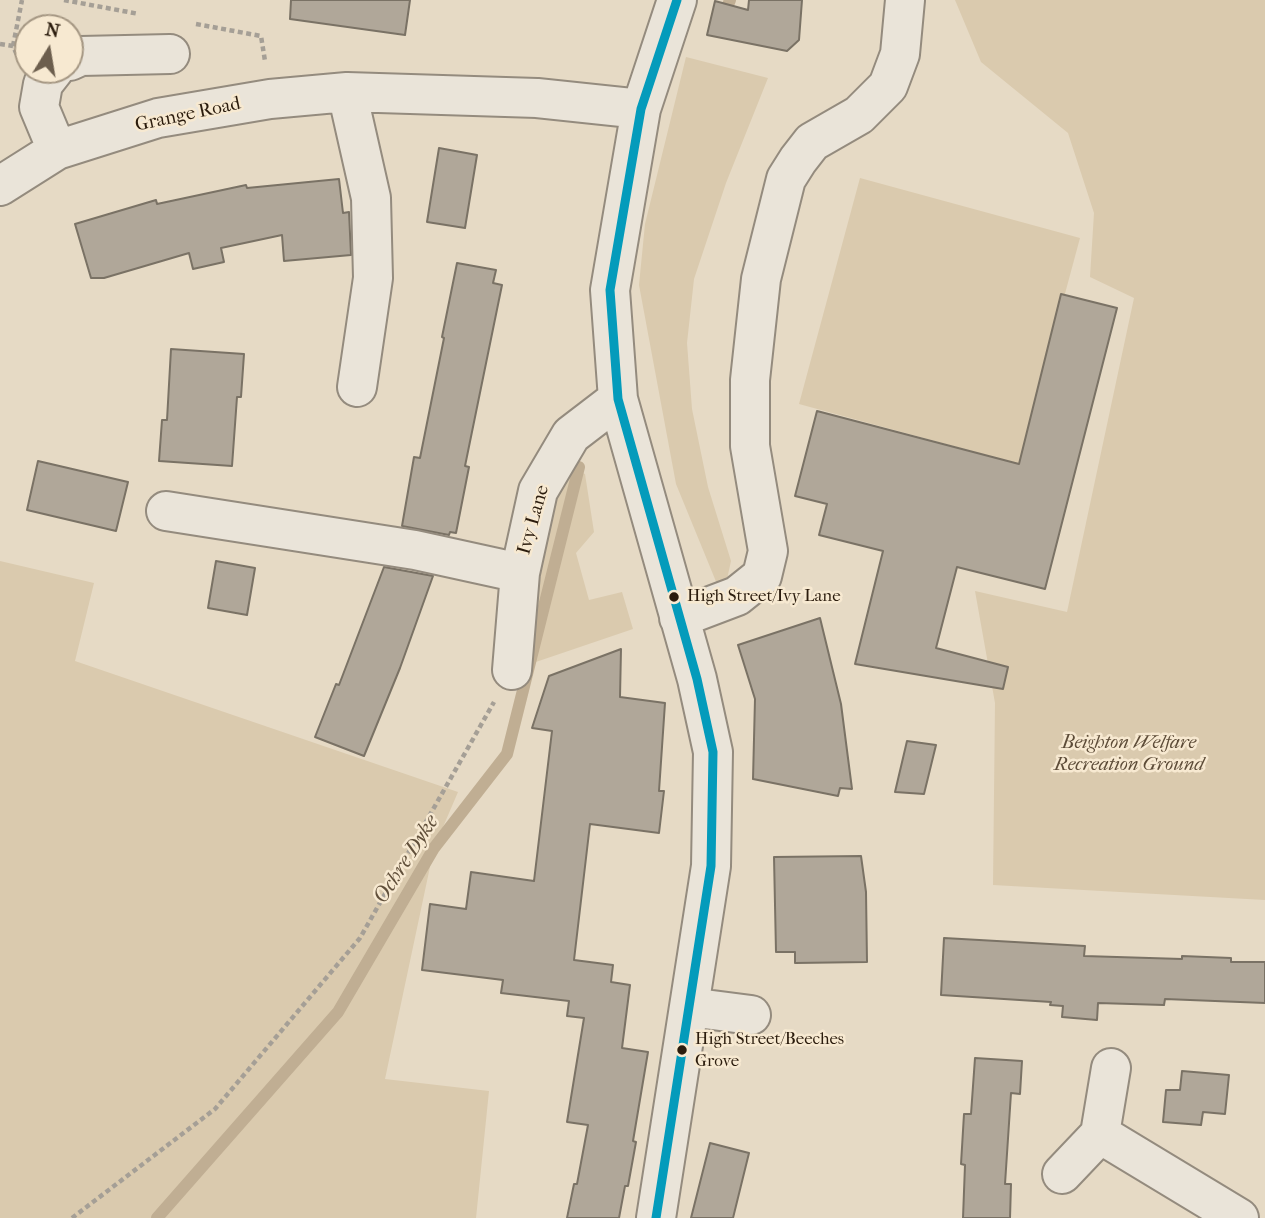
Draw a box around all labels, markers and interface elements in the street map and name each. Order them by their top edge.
north arrow [14,14,84,84]
text: N [43,18,62,43]
street label: Grange Road [133,93,243,137]
street label: Ivy Lane [513,483,555,557]
place label: High Street/Ivy Lane [687,587,841,607]
marker: High Street/Ivy Lane [667,590,681,604]
park label: Beighton Welfare Recreation Ground [1054,732,1204,776]
water label: Ochre Dyke [369,811,445,909]
place label: High Street/Beeches Grove [695,1030,844,1070]
marker: High Street/Beeches Grove [675,1043,689,1057]

